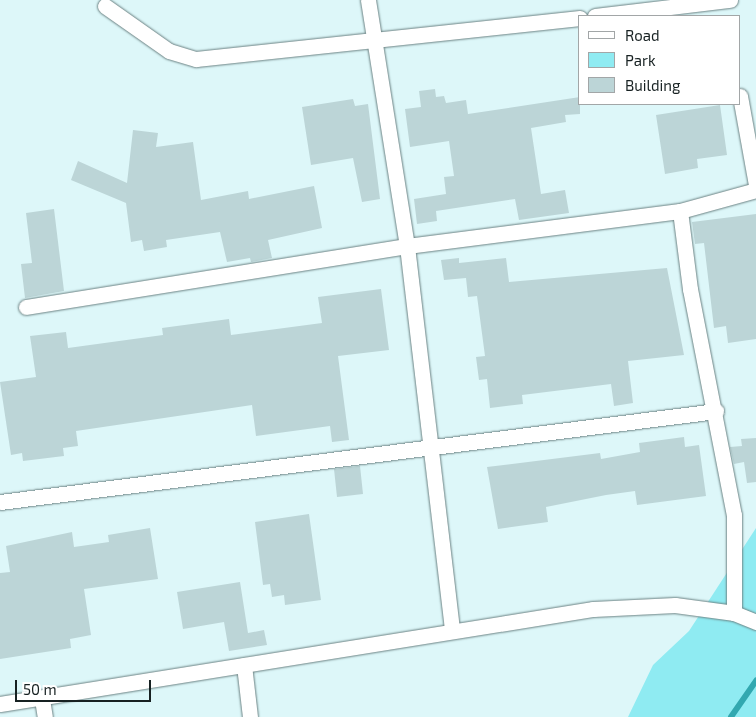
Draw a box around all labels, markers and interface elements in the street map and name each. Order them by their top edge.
legend [578,15,741,105]
text: Road [625,26,660,44]
text: Park [625,51,656,69]
text: Building [625,76,680,94]
scale bar [18,670,154,702]
text: 50 m [23,680,57,698]

